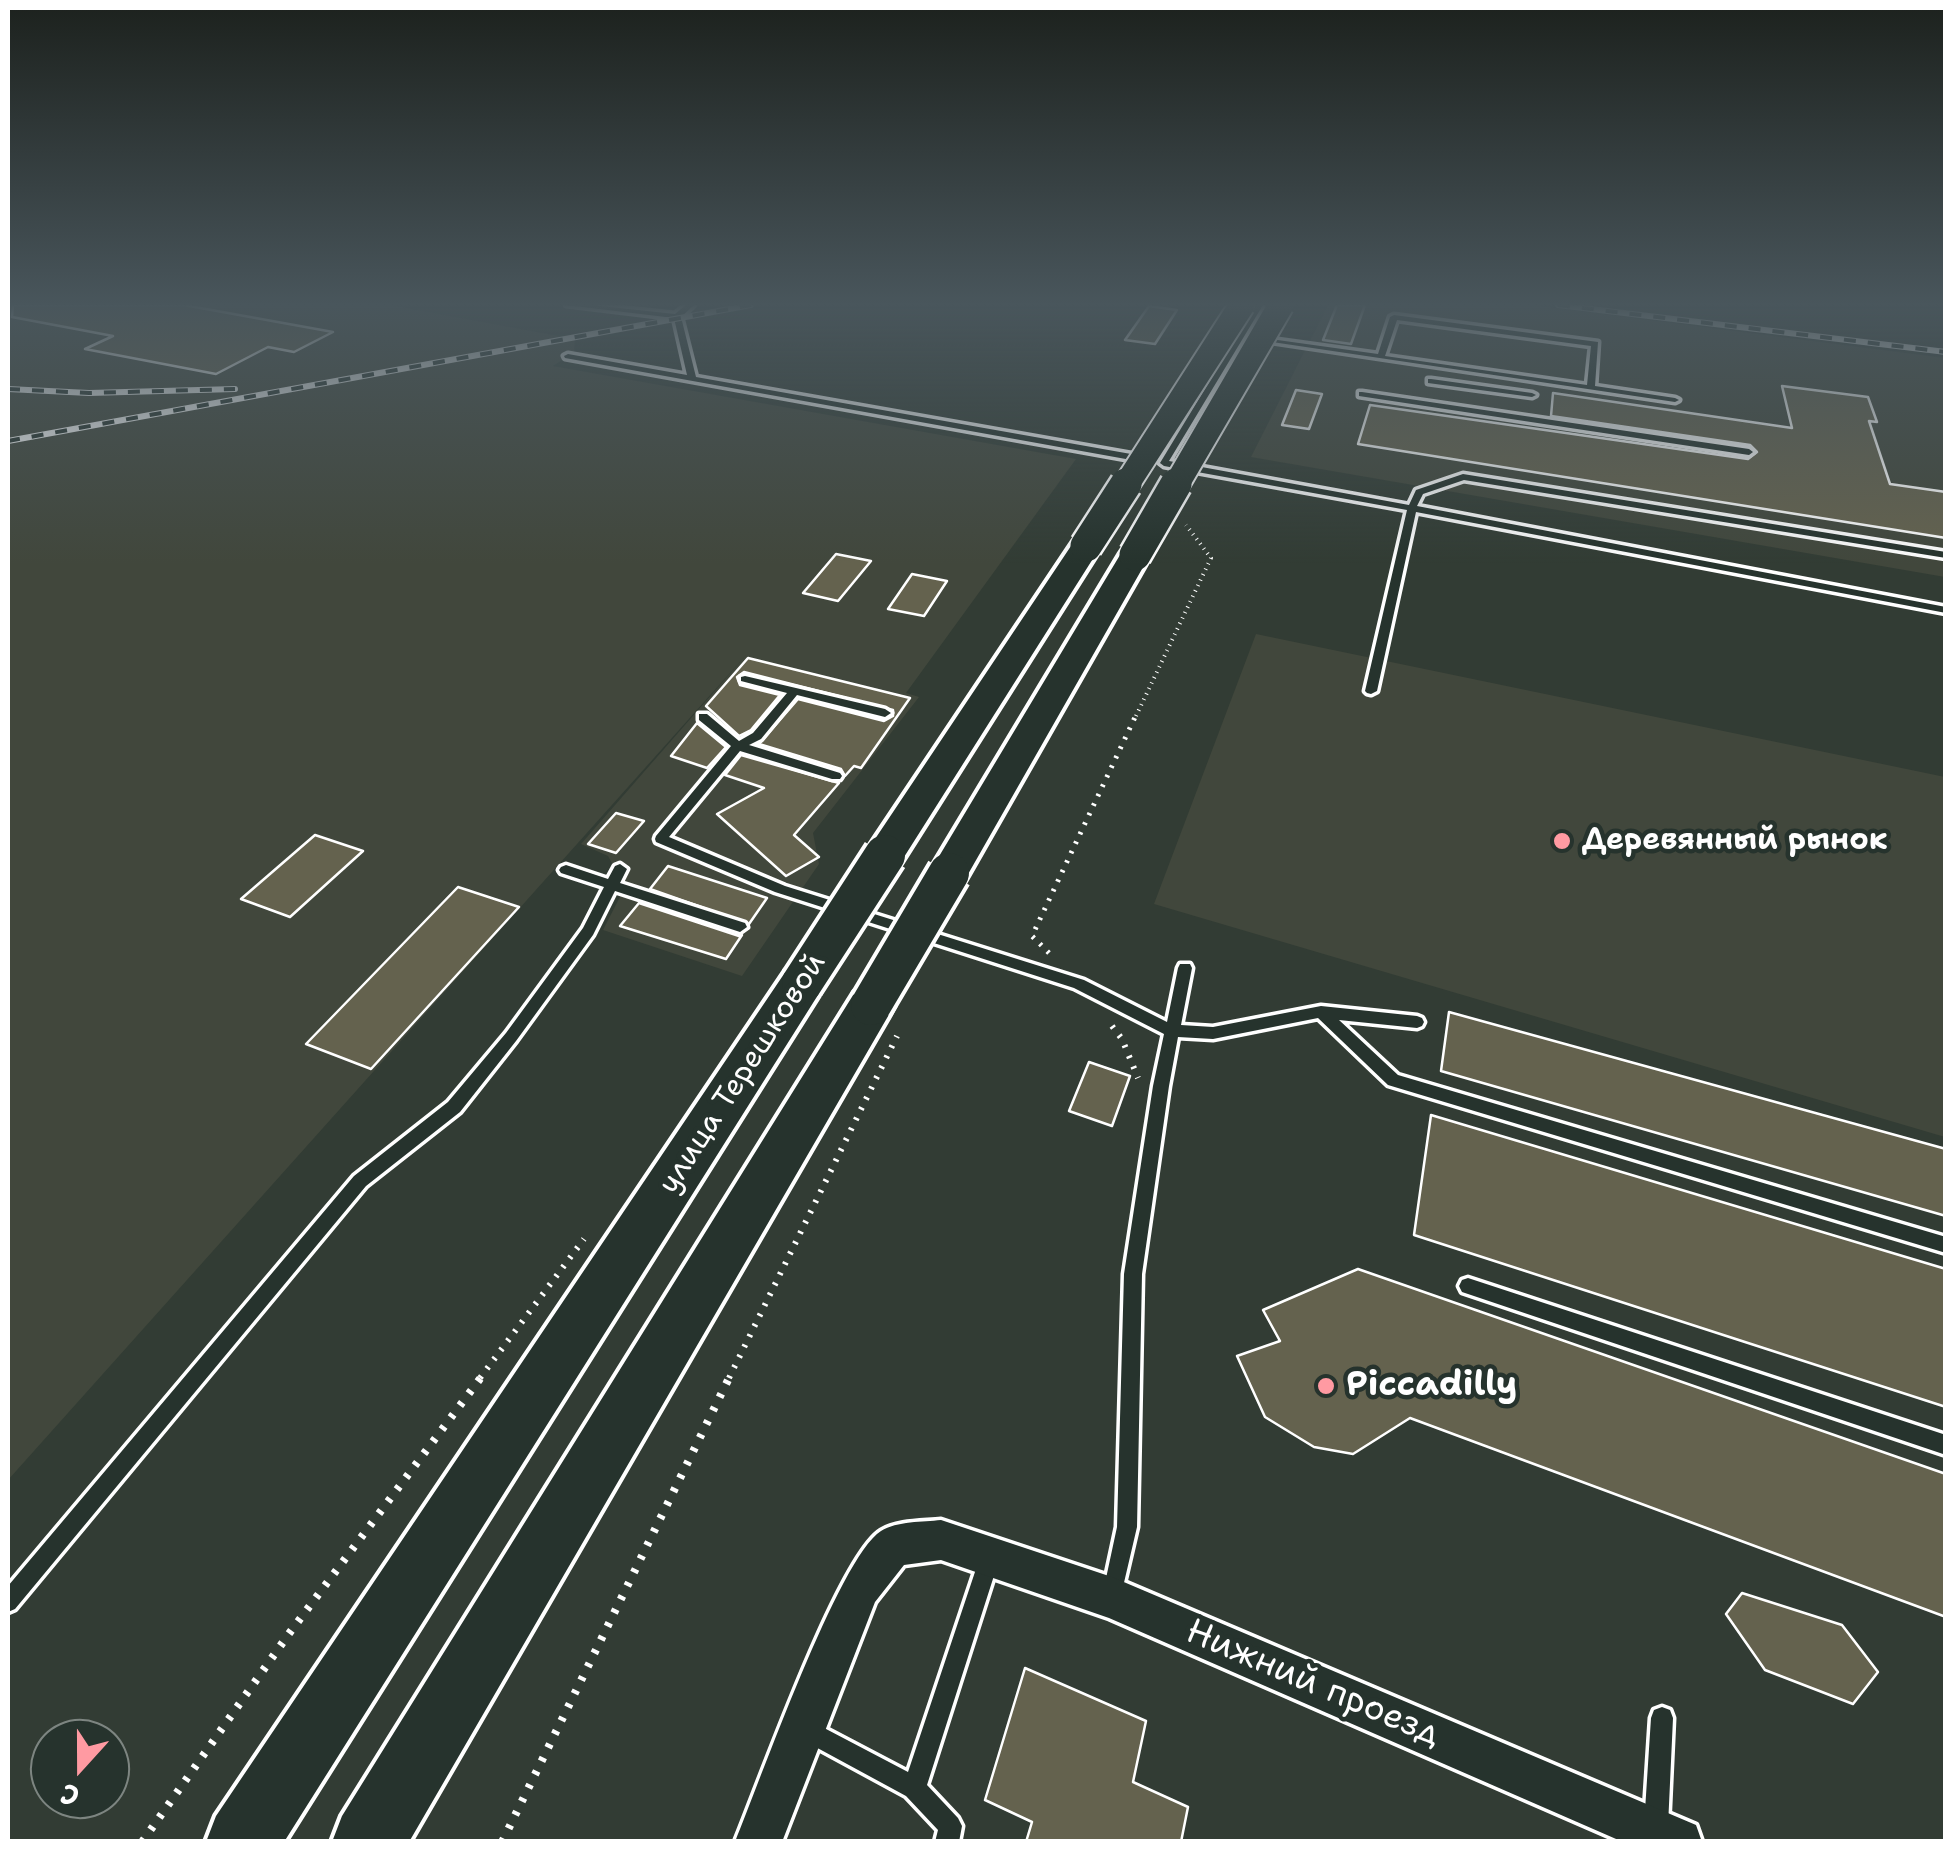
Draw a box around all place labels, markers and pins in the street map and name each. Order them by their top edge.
place label: Деревянный рынок [1582,823,1888,859]
marker: Деревянный рынок [1551,830,1573,852]
place label: Piccadilly [1346,1365,1517,1407]
marker: Piccadilly [1315,1375,1337,1397]

